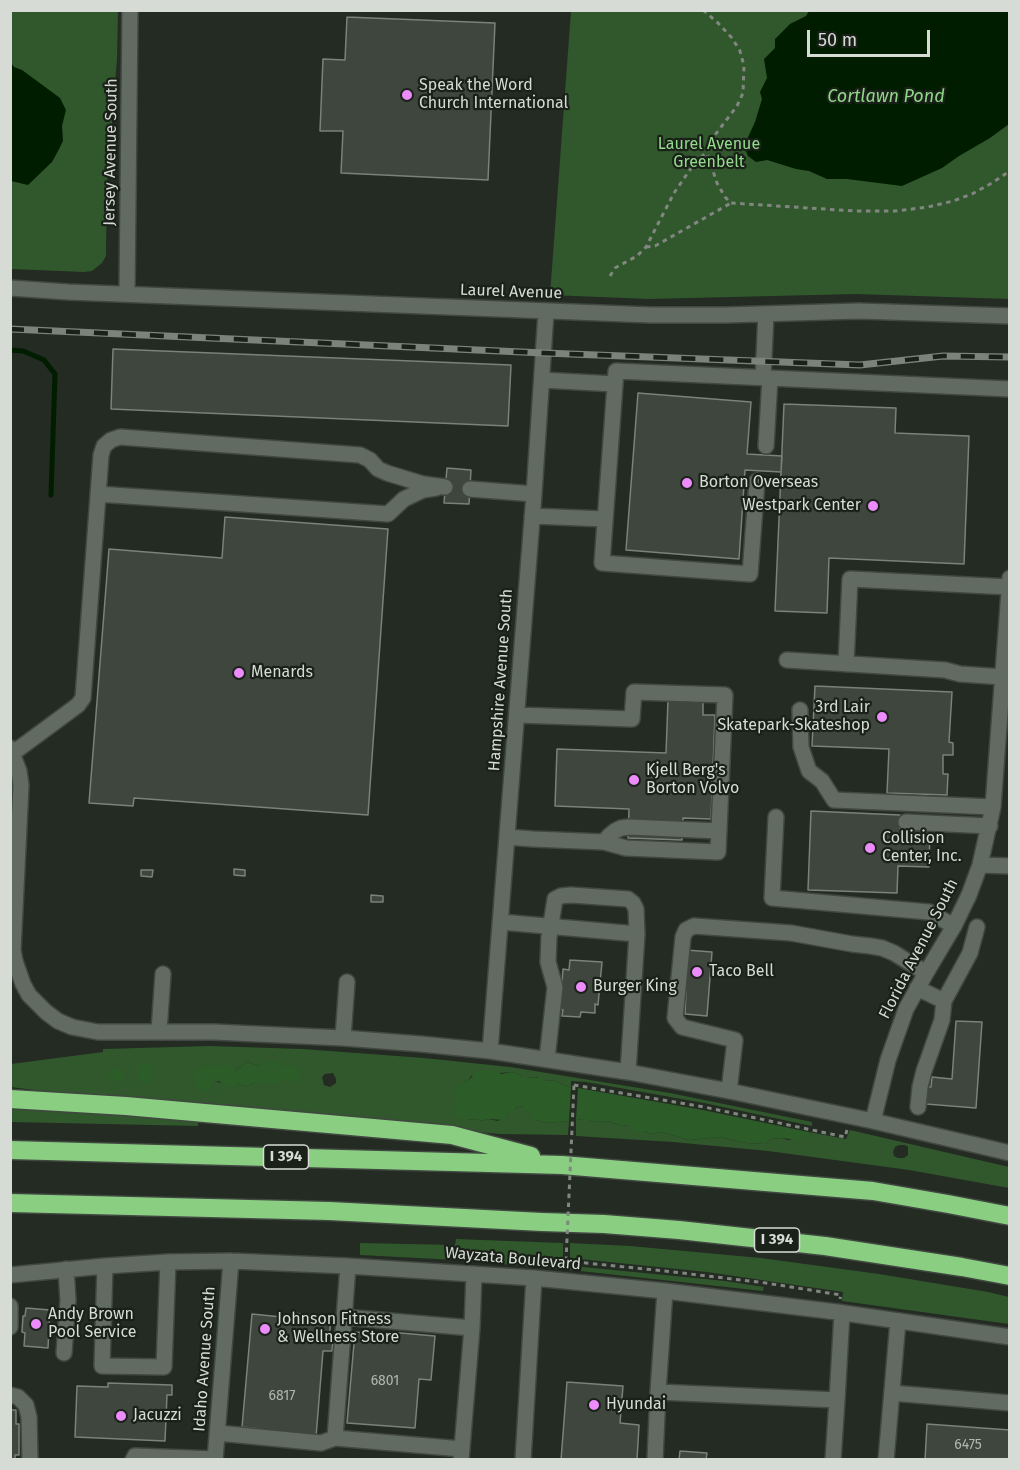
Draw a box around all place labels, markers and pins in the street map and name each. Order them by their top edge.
place label: Speak the Word Church International [419,76,568,114]
marker: Speak the Word Church International [400,88,414,102]
place label: Borton Overseas [699,473,818,493]
marker: Borton Overseas [680,476,694,490]
place label: Westpark Center [742,496,861,516]
marker: Westpark Center [866,499,880,513]
place label: Menards [251,663,313,683]
marker: Menards [232,666,246,680]
place label: 3rd Lair Skatepark-Skateshop [717,698,870,736]
marker: 3rd Lair Skatepark-Skateshop [875,710,889,724]
place label: Kjell Berg's Borton Volvo [646,761,739,799]
marker: Kjell Berg's Borton Volvo [627,773,641,787]
place label: Collision Center, Inc. [882,829,962,867]
marker: Collision Center, Inc. [863,841,877,855]
place label: Taco Bell [709,962,774,982]
marker: Taco Bell [690,965,704,979]
place label: Burger King [593,977,677,997]
marker: Burger King [574,980,588,994]
place label: Andy Brown Pool Service [48,1305,136,1343]
place label: Johnson Fitness & Wellness Store [277,1310,399,1348]
marker: Andy Brown Pool Service [29,1317,43,1331]
marker: Johnson Fitness & Wellness Store [258,1322,272,1336]
place label: Hyundai [606,1395,666,1415]
marker: Hyundai [587,1398,601,1412]
place label: Jacuzzi [133,1406,182,1426]
marker: Jacuzzi [114,1409,128,1423]

